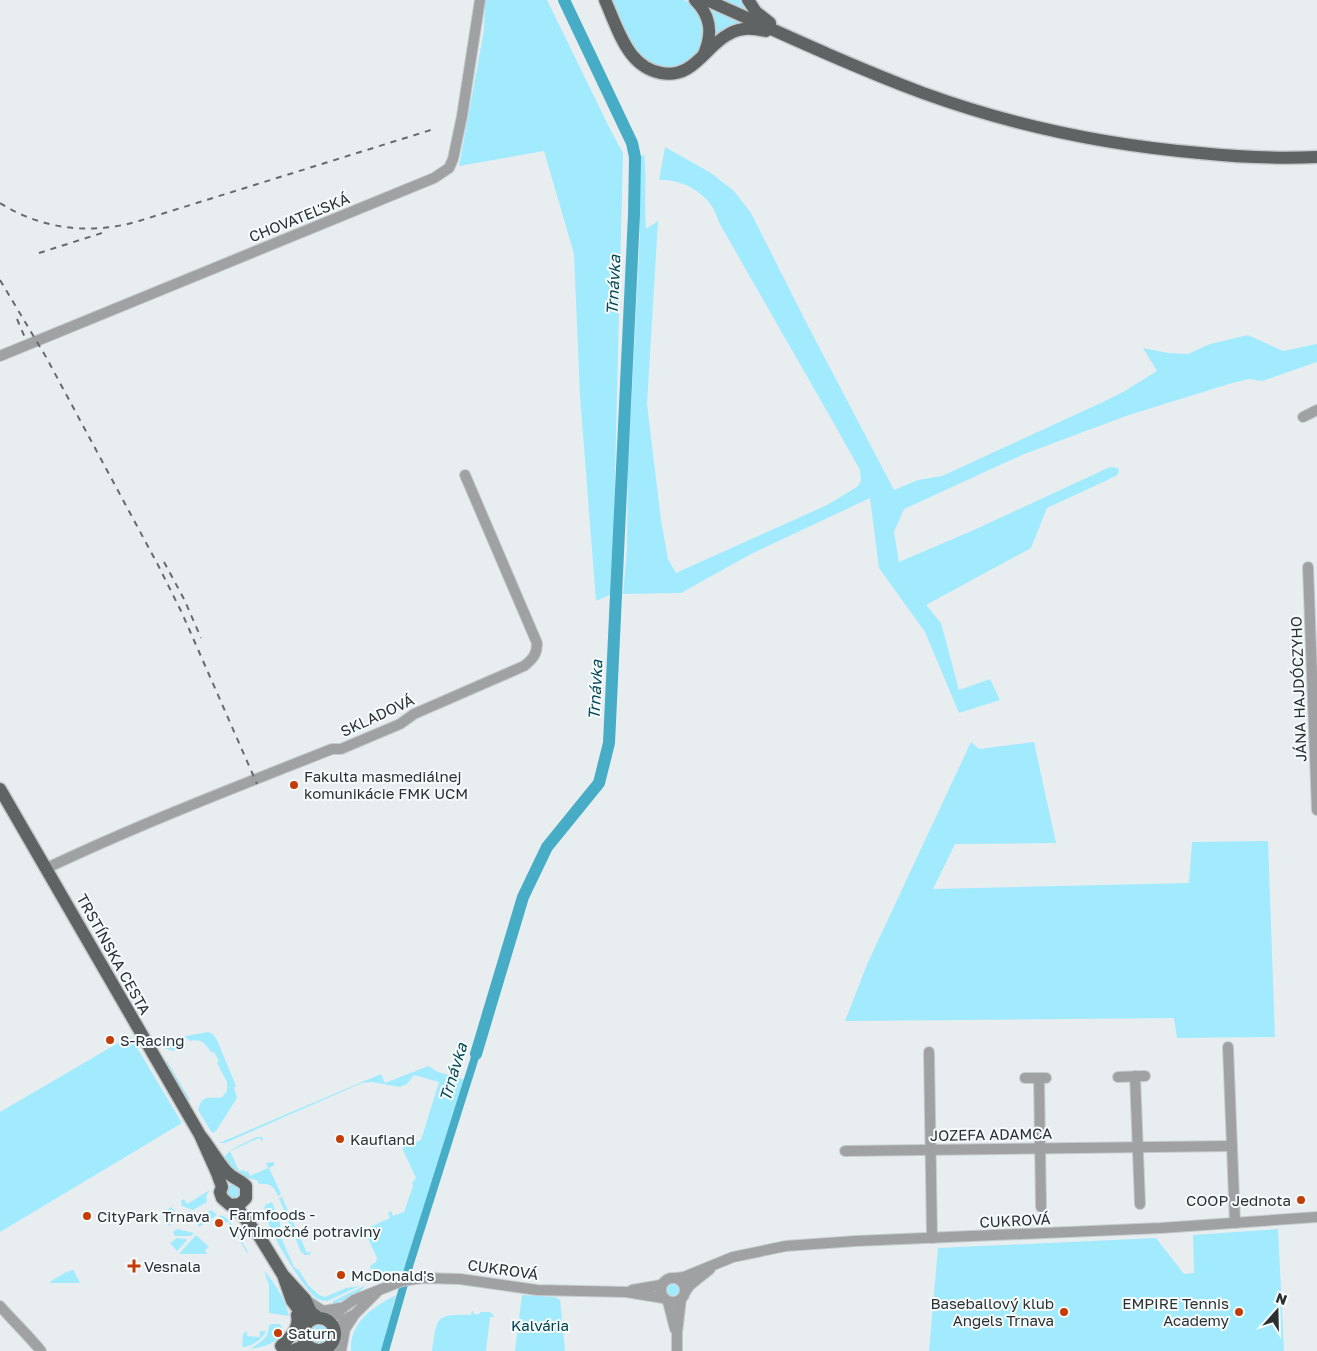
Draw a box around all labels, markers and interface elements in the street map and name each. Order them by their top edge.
street label: CHOVATEĽSKÁ [246,189,352,245]
water label: Trnávka [601,253,625,316]
street label: JÁNA HAJDÓCZYHO [1286,616,1310,762]
water label: Trnávka [583,658,607,721]
street label: SKLADOVÁ [337,690,417,740]
place label: Fakulta masmediálnej komunikácie FMK UCM [304,767,468,802]
marker: Fakulta masmediálnej komunikácie FMK UCM [288,779,300,791]
street label: TRSTÍNSKA CESTA [73,890,155,1018]
place label: S-Racing [120,1031,184,1049]
marker: S-Racing [104,1034,116,1046]
water label: Trnávka [435,1039,472,1104]
street label: JOZEFA ADAMCA [930,1124,1052,1144]
place label: Kaufland [350,1130,415,1148]
marker: Kaufland [334,1133,346,1145]
place label: COOP Jednota [1186,1191,1291,1209]
marker: COOP Jednota [1295,1194,1307,1206]
place label: Farmfoods - Výnimočné potraviny [229,1205,381,1240]
place label: CityPark Trnava [97,1207,210,1225]
street label: CUKROVÁ [979,1209,1051,1231]
marker: CityPark Trnava [81,1210,93,1222]
marker: Farmfoods - Výnimočné potraviny [213,1217,225,1229]
street label: CUKROVÁ [466,1255,540,1283]
place label: Vesnala [144,1257,201,1275]
marker: Vesnala [128,1260,140,1272]
place label: McDonald's [351,1266,434,1284]
marker: McDonald's [335,1269,347,1281]
north arrow [1252,1286,1302,1336]
text: N [1274,1289,1290,1308]
place label: Baseballový klub Angels Trnava [930,1294,1054,1329]
place label: EMPIRE Tennis Academy [1122,1294,1230,1329]
marker: Baseballový klub Angels Trnava [1058,1306,1070,1318]
marker: EMPIRE Tennis Academy [1233,1306,1245,1318]
park label: Kalvária [511,1316,569,1334]
place label: Saturn [288,1324,336,1342]
marker: Saturn [272,1327,284,1339]

